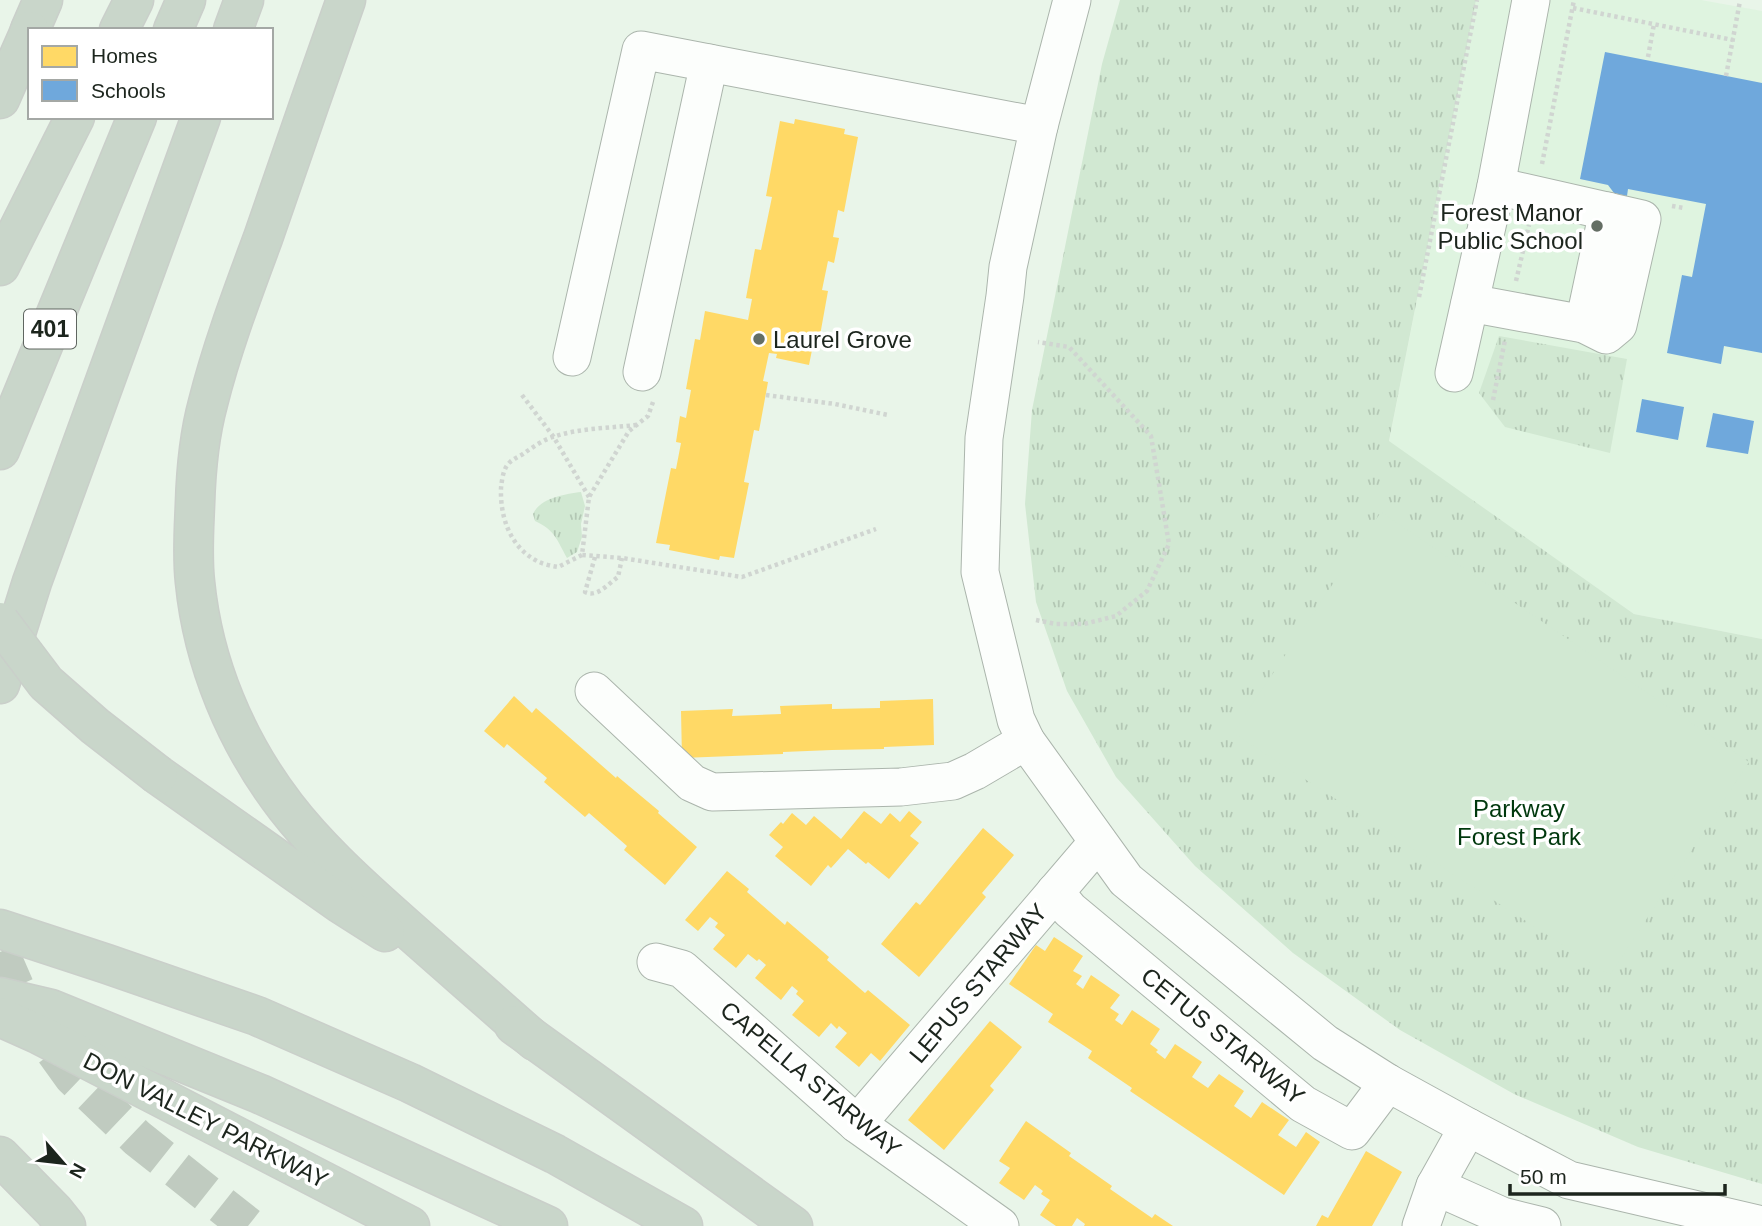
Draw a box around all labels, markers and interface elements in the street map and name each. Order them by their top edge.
legend [28,28,273,119]
text: Homes [91,44,158,67]
text: Schools [91,79,166,102]
place label: Forest Manor Public School [1438,199,1583,254]
marker: Forest Manor Public School [1589,218,1605,234]
road number: 401 [24,310,76,348]
place label: Laurel Grove [773,326,912,353]
marker: Laurel Grove [751,331,767,347]
park label: Parkway Forest Park [1457,795,1582,850]
street label: LEPUS STARWAY [904,898,1052,1068]
street label: CETUS STARWAY [1136,962,1310,1110]
street label: CAPELLA STARWAY [715,996,907,1162]
street label: DON VALLEY PARKWAY [79,1046,333,1194]
north arrow [28,1128,98,1198]
scale bar [1510,1152,1725,1196]
text: 50 m [1520,1165,1567,1188]

